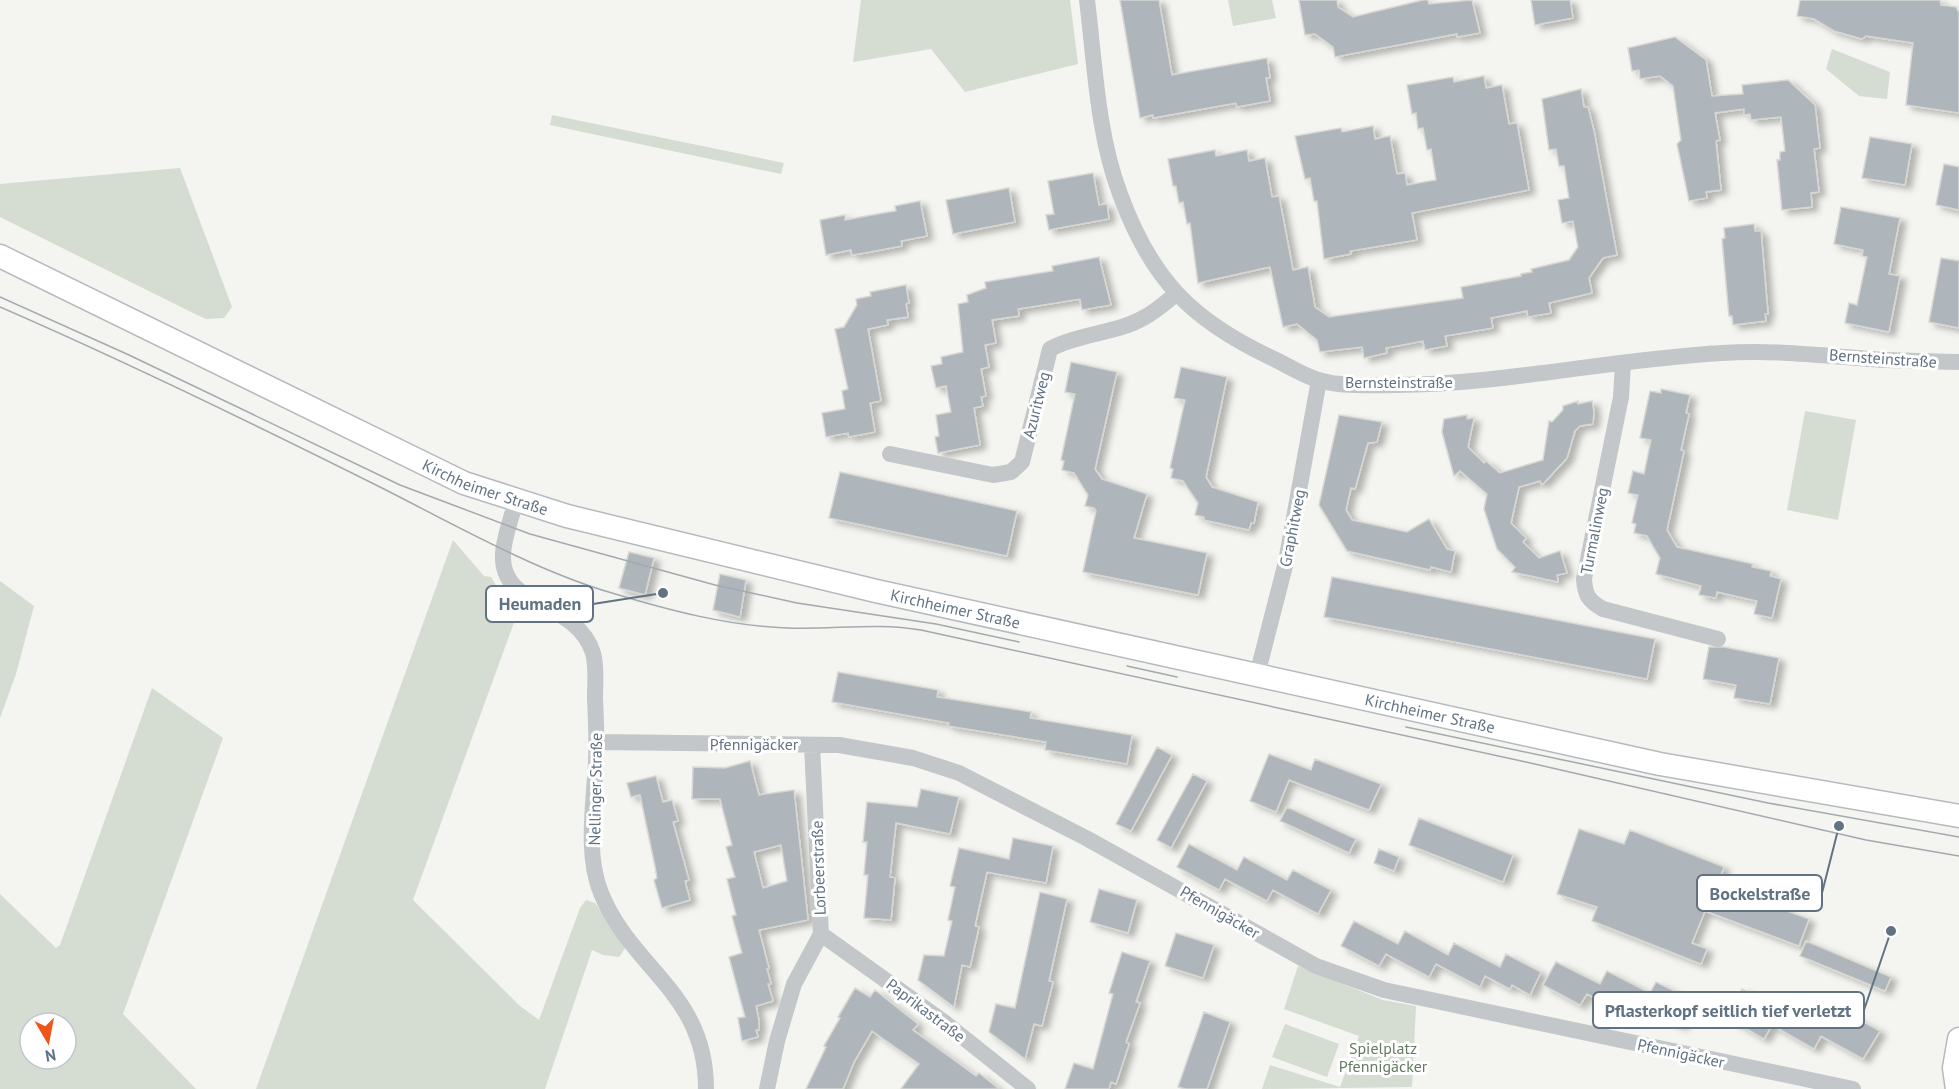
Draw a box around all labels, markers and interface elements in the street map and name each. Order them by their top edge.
street label: Bernsteinstraße [1828,344,1938,372]
street label: Azuritweg [1018,370,1054,440]
street label: Bernsteinstraße [1345,372,1453,392]
street label: Kirchheimer Straße [419,454,551,519]
street label: Turmalinweg [1576,486,1612,576]
street label: Graphitweg [1275,488,1309,568]
street label: Kirchheimer Straße [889,584,1022,633]
callout: Heumaden [486,586,593,622]
text: Heumaden [499,592,581,615]
street label: Kirchheimer Straße [1363,689,1497,737]
street label: Nellinger Straße [584,733,606,845]
street label: Pfennigäcker [710,734,799,754]
street label: Lorbeerstraße [806,820,830,916]
callout: Bockelstraße [1697,875,1822,911]
street label: Pfennigäcker [1177,881,1264,943]
text: Bockelstraße [1710,882,1810,905]
street label: Paprikastraße [883,974,969,1046]
callout: Pflasterkopf seitlich tief verletzt [1593,992,1864,1028]
text: Pflasterkopf seitlich tief verletzt [1605,999,1852,1022]
north arrow [18,1011,78,1071]
street label: Pfennigäcker [1636,1034,1727,1072]
park label: Spielplatz Pfennigäcker [1339,1038,1428,1076]
text: N [44,1045,58,1067]

